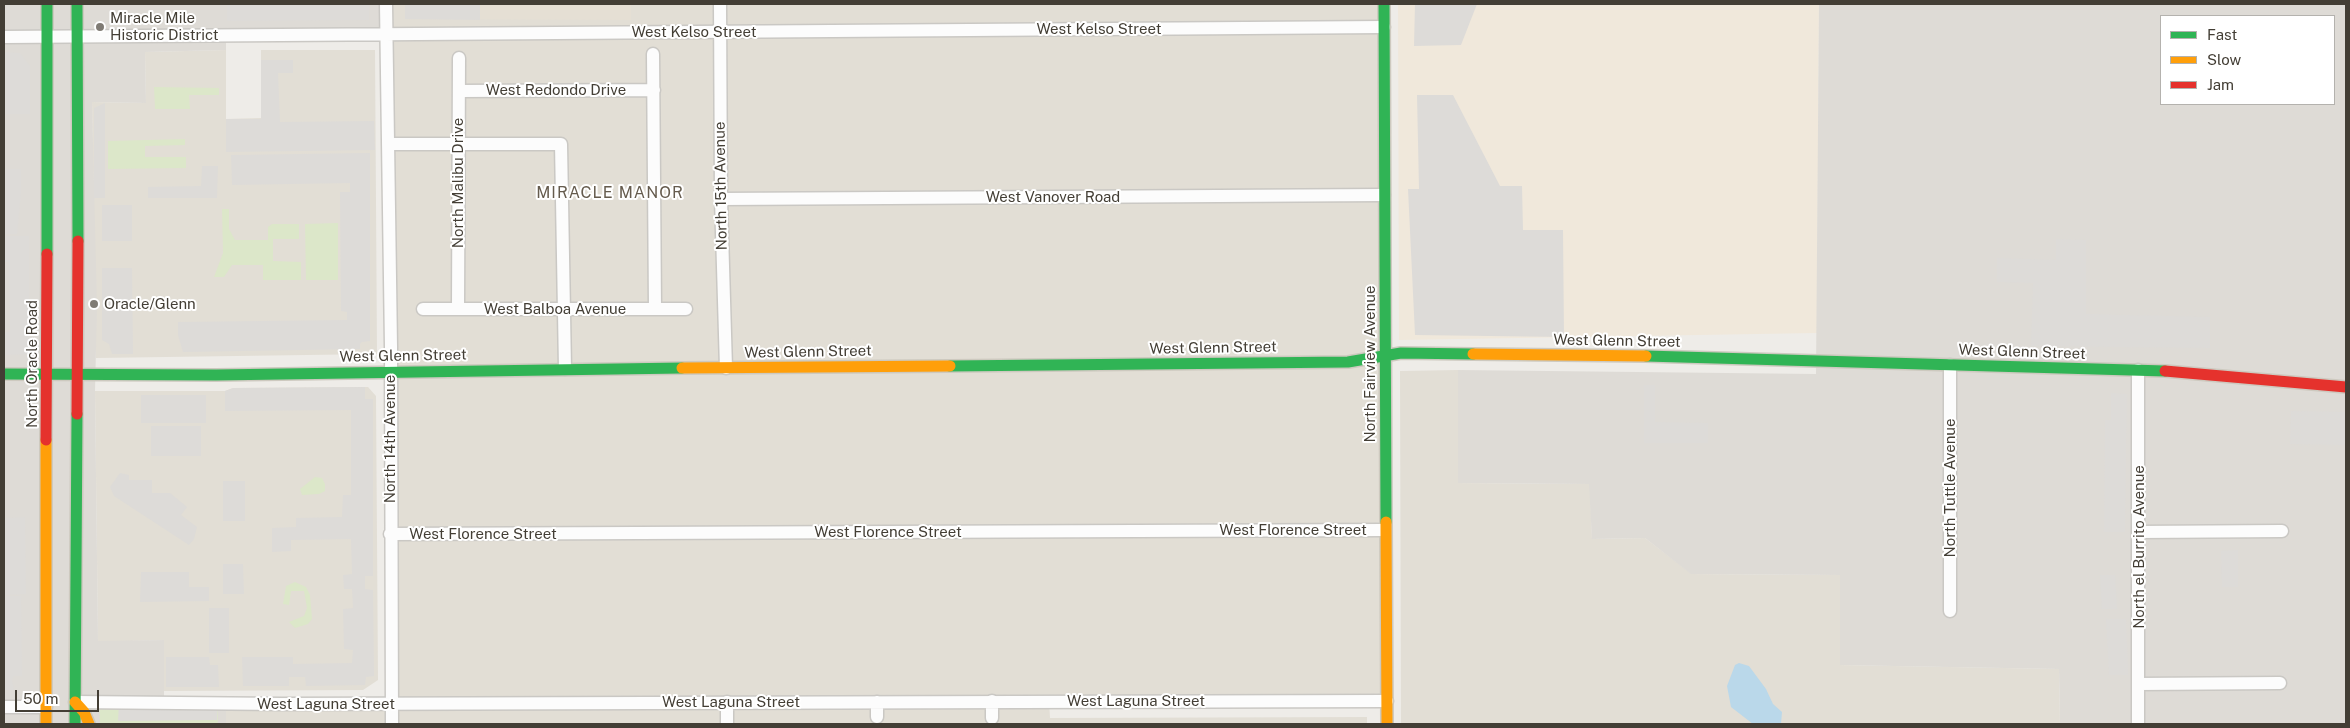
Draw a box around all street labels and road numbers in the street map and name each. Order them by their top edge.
street label: West Kelso Street [1036,20,1162,38]
street label: West Kelso Street [631,23,757,41]
street label: West Redondo Drive [486,81,626,99]
street label: North Malibu Drive [449,118,467,248]
street label: North 15th Avenue [711,121,731,251]
street label: West Vanover Road [986,188,1120,206]
street label: North Fairview Avenue [1361,286,1379,442]
street label: North Oracle Road [23,300,41,428]
street label: West Balboa Avenue [484,300,626,318]
street label: West Glenn Street [1553,331,1681,351]
street label: West Glenn Street [1149,338,1277,358]
street label: West Glenn Street [1958,341,2086,363]
street label: West Glenn Street [744,342,872,362]
street label: West Glenn Street [339,346,467,366]
street label: North 14th Avenue [381,375,399,503]
street label: North Tuttle Avenue [1941,419,1959,557]
street label: North el Burrito Avenue [2130,465,2148,629]
street label: West Florence Street [1219,521,1367,539]
street label: West Florence Street [814,523,962,541]
street label: West Florence Street [409,525,557,543]
street label: West Laguna Street [1067,692,1205,710]
street label: West Laguna Street [662,693,800,711]
street label: West Laguna Street [257,695,395,713]

